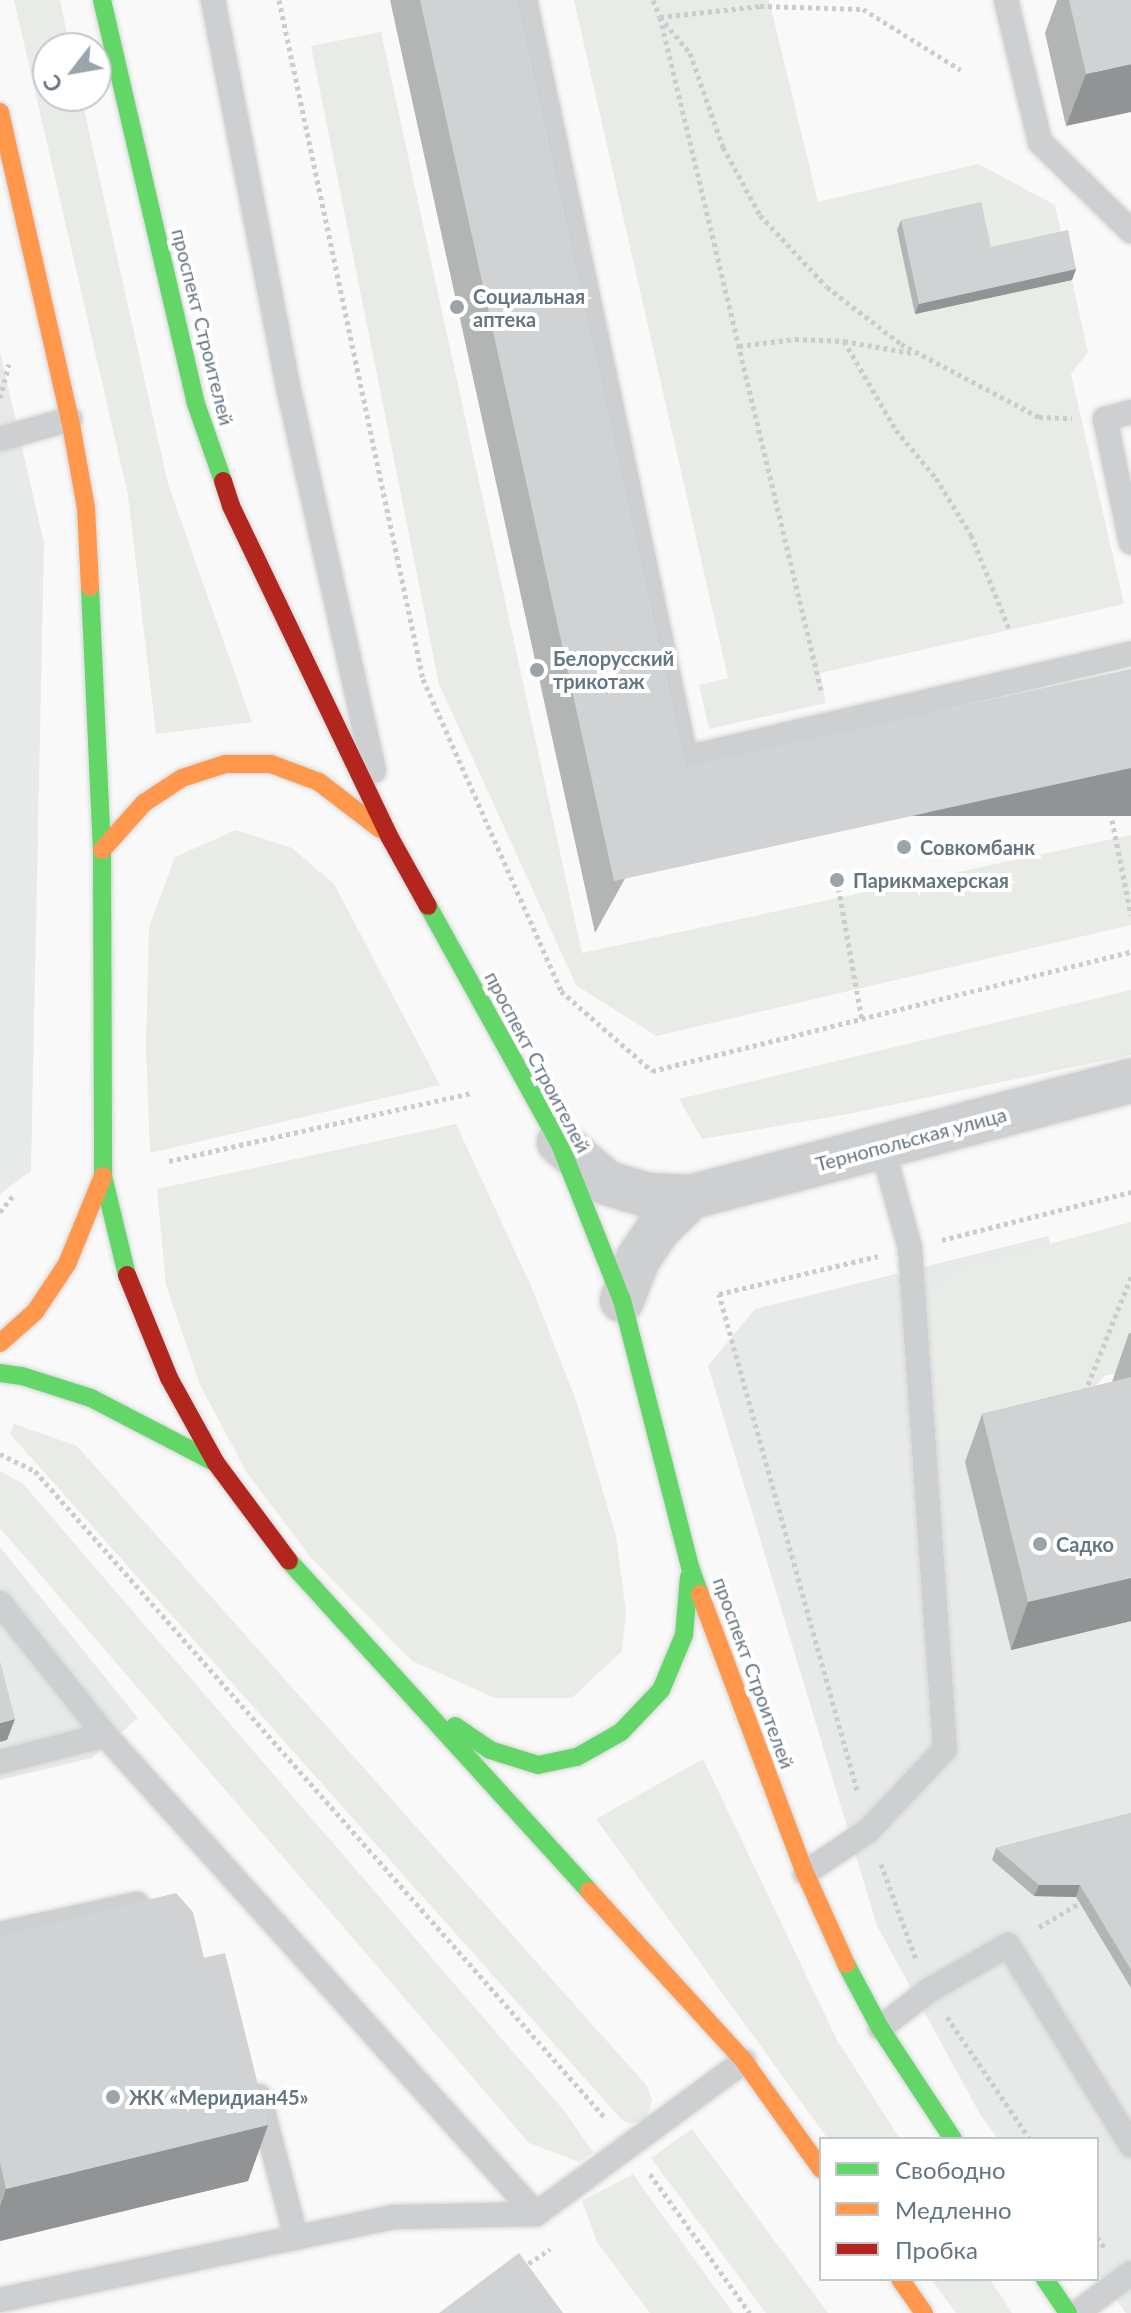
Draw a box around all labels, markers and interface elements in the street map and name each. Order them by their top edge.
north arrow [32,32,112,112]
text: С [37,70,68,97]
street label: проспект Строителей [167,226,239,428]
place label: Социальная аптека [473,284,585,331]
marker: Социальная аптека [448,298,466,316]
place label: Белорусский трикотаж [553,646,674,693]
marker: Белорусский трикотаж [528,661,546,679]
place label: Совкомбанк [920,835,1035,859]
marker: Совкомбанк [895,838,913,856]
place label: Парикмахерская [853,868,1009,892]
marker: Парикмахерская [828,871,846,889]
street label: проспект Строителей [480,967,596,1157]
street label: Тернопольская улица [813,1102,1009,1176]
place label: Садко [1056,1532,1114,1556]
marker: Садко [1031,1535,1049,1553]
street label: проспект Строителей [708,1574,800,1772]
place label: ЖК «Меридиан45» [129,2085,309,2109]
marker: ЖК «Меридиан45» [104,2088,122,2106]
legend [819,2137,1099,2281]
text: Свободно [895,2155,1006,2184]
text: Медленно [895,2195,1012,2224]
text: Пробка [895,2235,978,2264]

